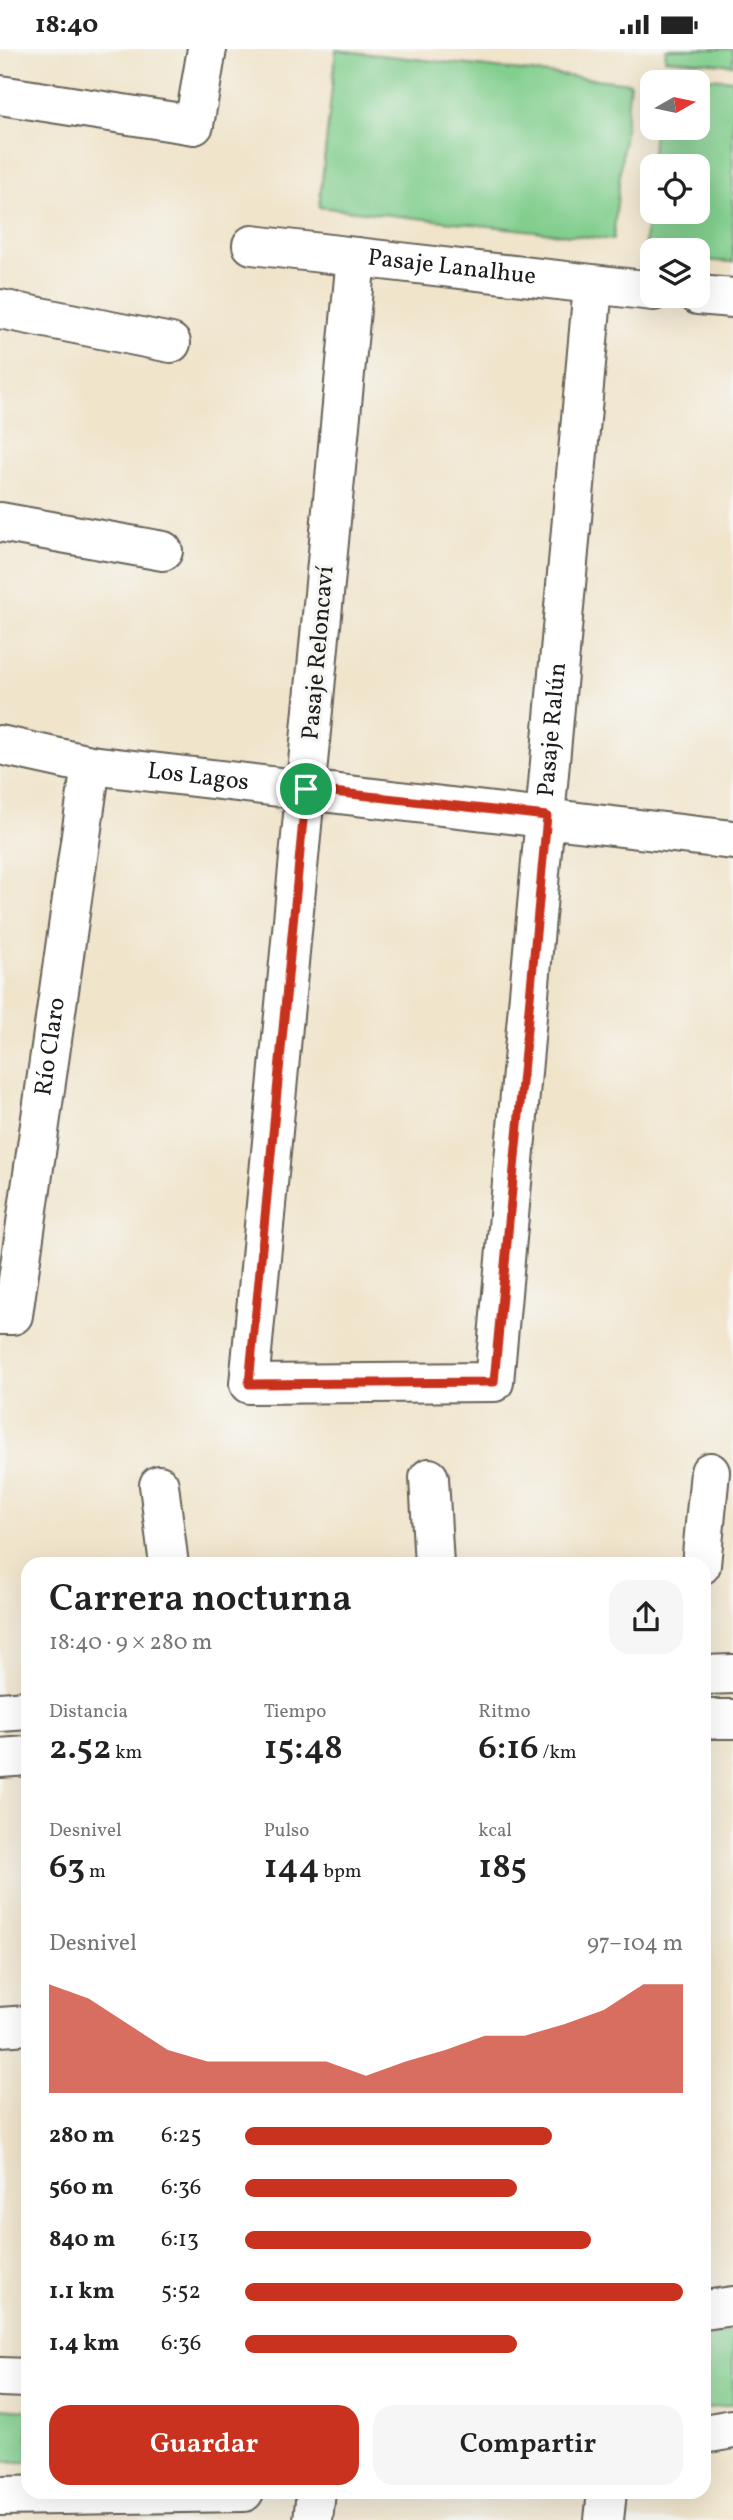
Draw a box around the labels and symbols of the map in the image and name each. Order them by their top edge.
north arrow [640,70,710,140]
street label: Pasaje Lanalhue [366,241,538,294]
street label: Pasaje Reloncaví [294,565,344,741]
street label: Pasaje Ralún [530,661,576,798]
street label: Los Lagos [145,755,251,800]
pin [276,759,336,819]
street label: Río Claro [27,995,75,1098]

